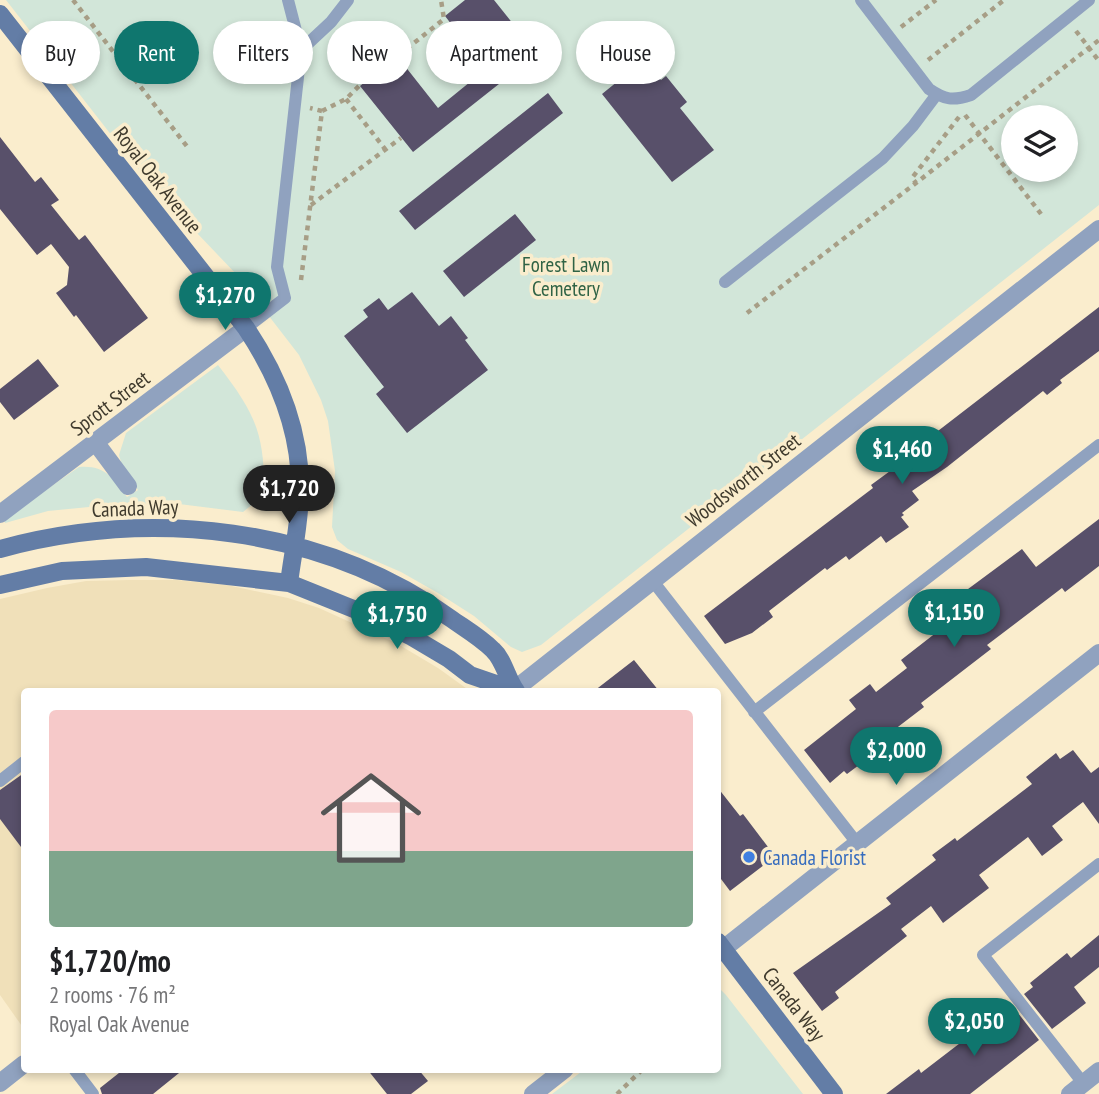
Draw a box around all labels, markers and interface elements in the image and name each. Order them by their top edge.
chip: Buy [21,21,100,84]
chip: Rent [114,21,199,84]
chip: Filters [213,21,313,84]
chip: New [327,21,412,84]
chip: Apartment [426,21,562,84]
chip: House [576,21,675,84]
map controls [1001,105,1078,182]
button: layers [1001,105,1078,182]
street label: Royal Oak Avenue [108,121,208,239]
park label: Forest Lawn Cemetery [522,251,610,302]
pin: $1,270 [168,272,282,332]
text: $1,270 [195,280,255,309]
street label: Sprott Street [65,364,155,442]
pin: $1,460 [845,426,959,486]
street label: Woodsworth Street [680,427,806,533]
text: $1,460 [872,434,932,463]
pin: $1,720 [232,466,346,525]
text: $1,720 [259,473,319,502]
street label: Canada Way [91,493,179,523]
pin: $1,150 [897,590,1011,649]
pin: $1,750 [340,592,454,651]
text: $1,150 [924,597,984,626]
text: $1,750 [367,599,427,628]
pin: $2,000 [839,728,953,787]
text: $2,000 [866,735,926,764]
icon: home [308,755,434,881]
place label: Canada Florist [763,844,866,871]
marker: Canada Florist [741,849,757,865]
text: $1,720/mo [49,941,171,980]
street label: Canada Way [757,962,831,1047]
text: 2 rooms · 76 m² [49,980,176,1009]
pin: $2,050 [917,998,1031,1058]
text: $2,050 [944,1006,1004,1035]
text: Royal Oak Avenue [49,1009,190,1038]

